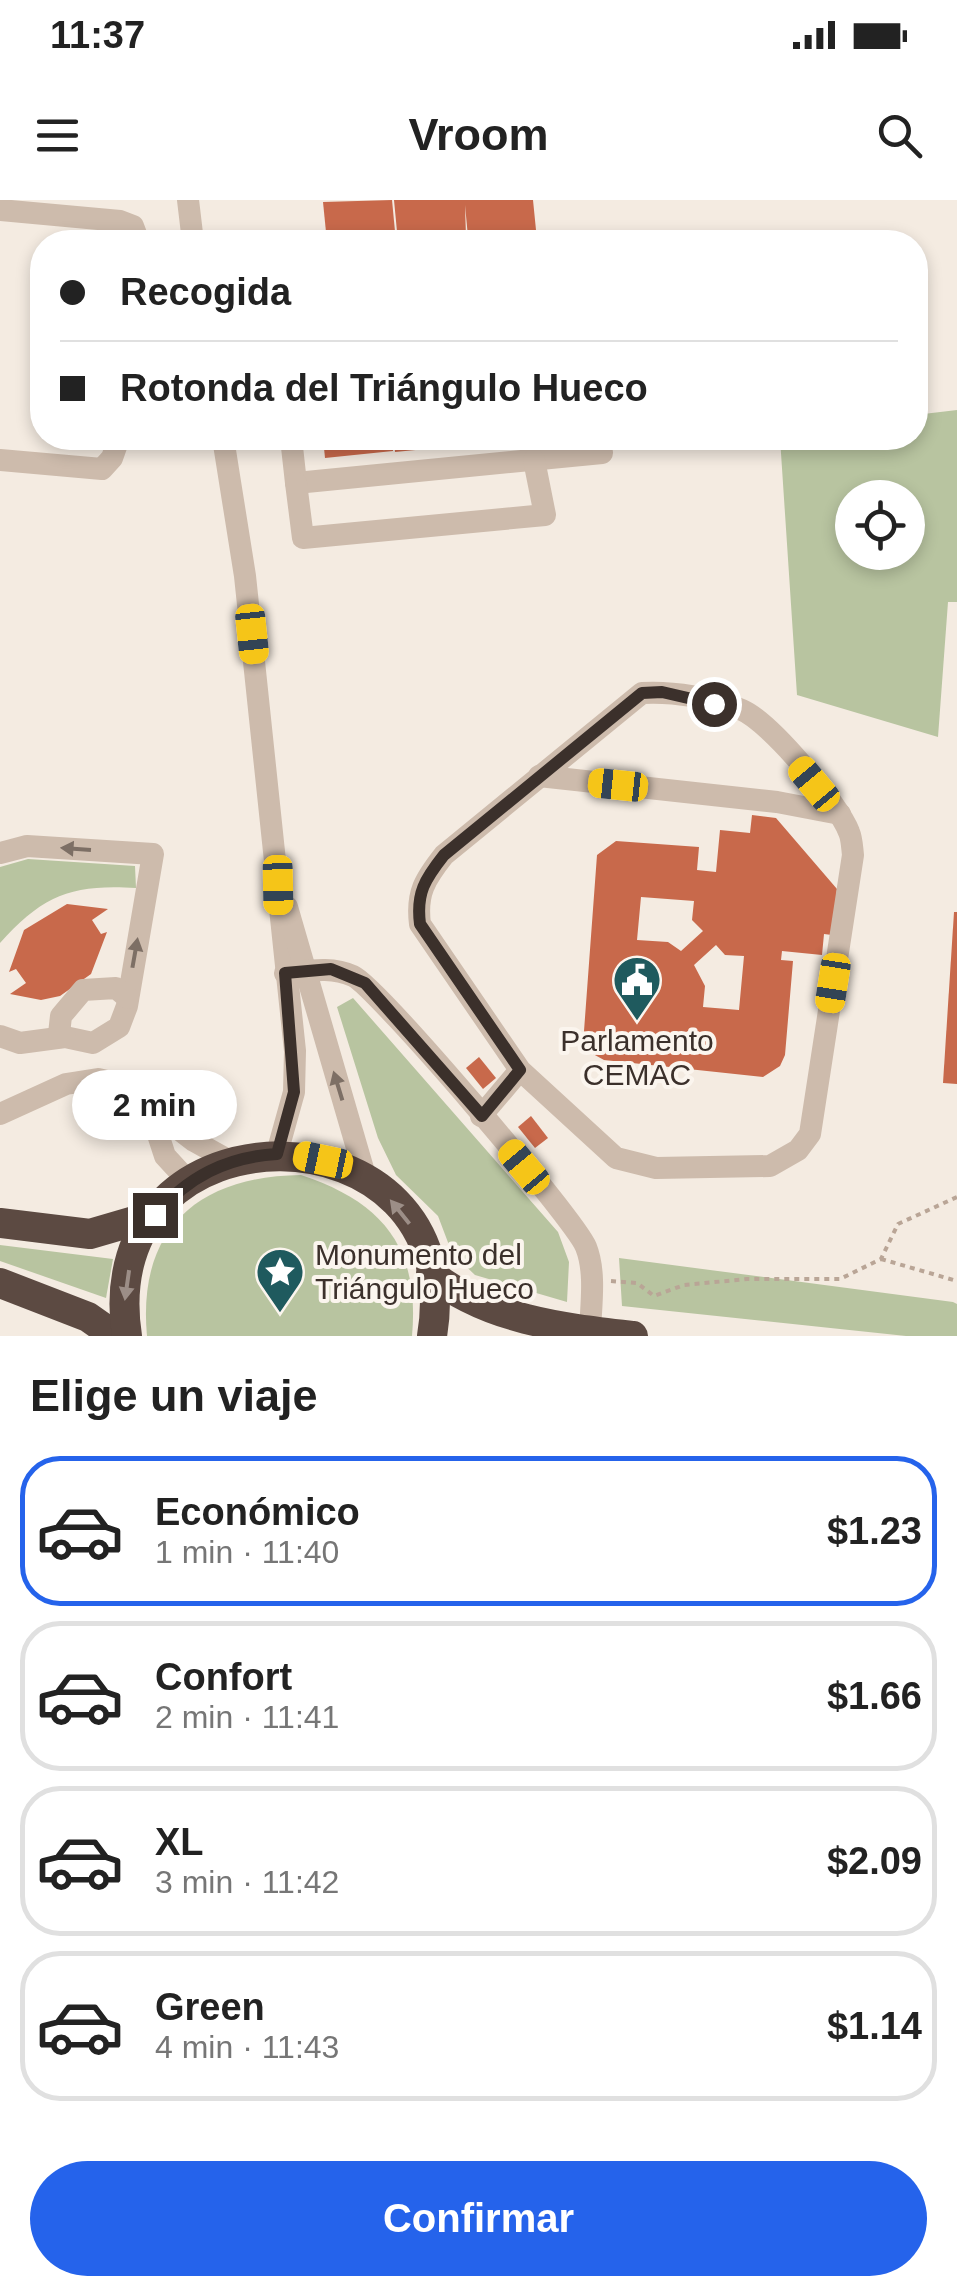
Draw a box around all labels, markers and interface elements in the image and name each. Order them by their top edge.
text: 11:37 [50,14,145,56]
icon: menu [30,108,85,163]
icon: search [872,108,927,163]
text: Vroom [408,109,549,160]
text: Recogida [120,271,291,313]
text: Rotonda del Triángulo Hueco [120,367,648,409]
map controls [835,480,925,570]
button: locate [835,480,925,570]
car [234,603,270,665]
route start [692,682,737,727]
car [783,751,845,817]
car [587,767,649,803]
one-way arrow [59,841,91,857]
car [262,855,294,915]
one-way arrow [128,938,144,969]
car [813,951,853,1015]
public building icon: Parlamento CEMAC [611,954,663,1022]
place label: Parlamento CEMAC [560,1024,714,1091]
callout: 2 min [72,1070,238,1140]
one-way arrow [330,1070,345,1101]
text: 2 min [113,1087,196,1123]
car [493,1134,555,1200]
car [291,1139,355,1181]
route end [133,1193,178,1238]
one-way arrow [390,1200,411,1225]
place label: Monumento del Triángulo Hueco [315,1238,534,1305]
place icon: Monumento del Triángulo Hueco [254,1246,306,1314]
one-way arrow [118,1270,134,1301]
text: Elige un viaje [30,1370,318,1421]
icon: car [35,1486,125,1576]
text: Económico [155,1491,360,1533]
text: $1.23 [827,1510,922,1552]
text: 1 min · 11:40 [155,1534,339,1570]
icon: car [35,1651,125,1741]
text: Confort [155,1656,292,1698]
text: $1.66 [827,1675,922,1717]
text: 2 min · 11:41 [155,1699,339,1735]
icon: car [35,1816,125,1906]
text: XL [155,1821,204,1863]
text: $2.09 [827,1840,922,1882]
text: 3 min · 11:42 [155,1864,339,1900]
icon: car [35,1981,125,2071]
text: Green [155,1986,265,2028]
text: $1.14 [827,2005,922,2047]
text: 4 min · 11:43 [155,2029,339,2065]
button: Confirmar [30,2161,927,2276]

